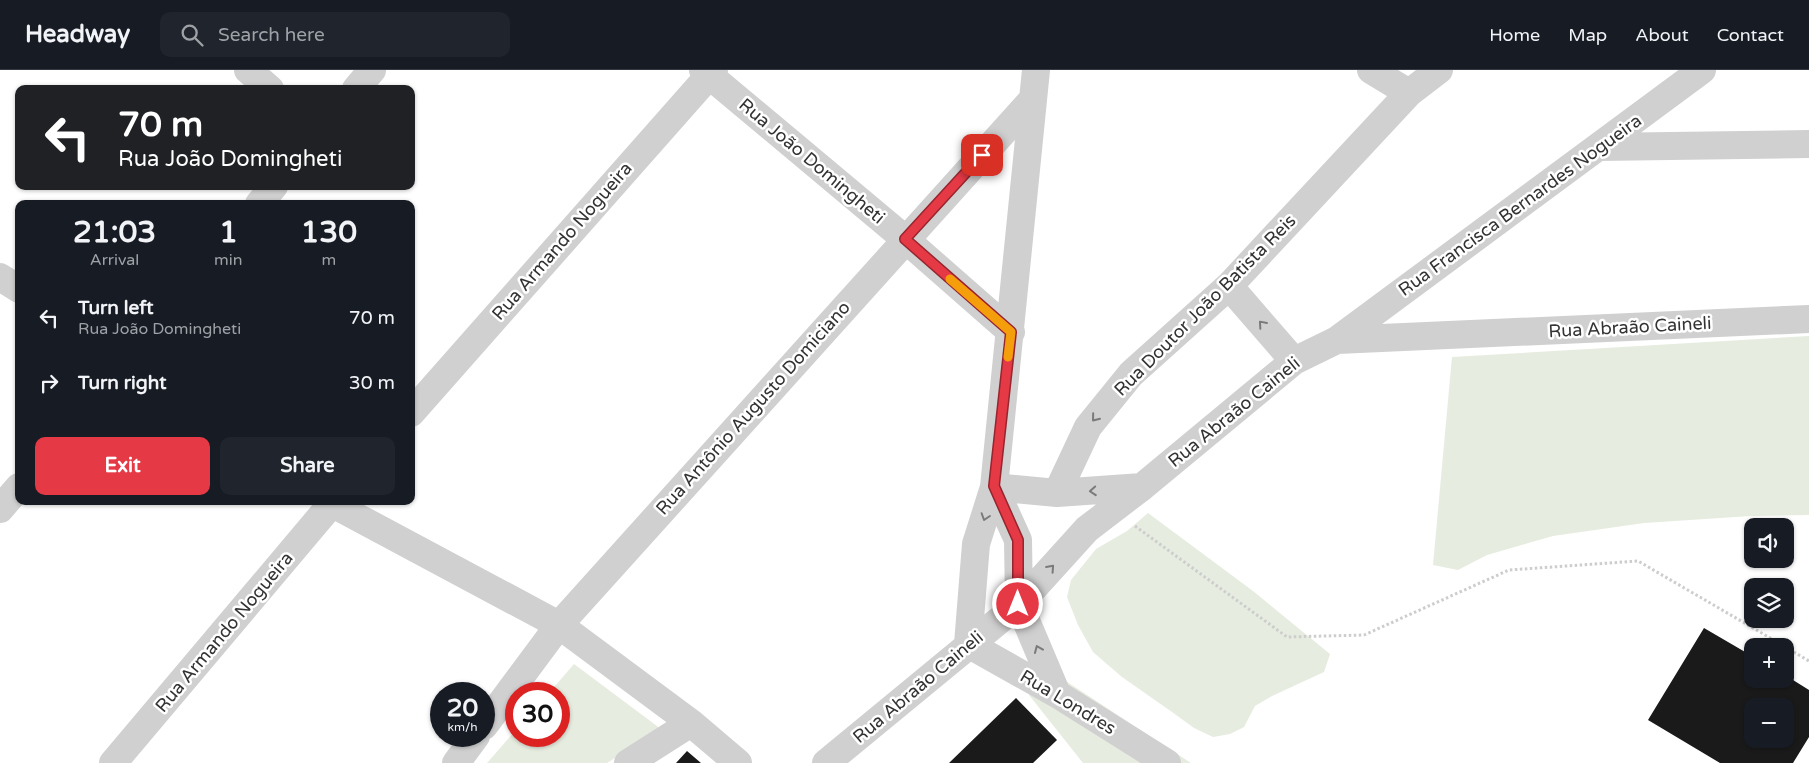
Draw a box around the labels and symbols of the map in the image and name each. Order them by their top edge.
street label: Rua João Domingheti [735,94,889,228]
street label: Rua Francisca Bernardes Nogueira [1394,109,1646,301]
pin [961,134,1003,176]
street label: Rua Armando Nogueira [487,157,637,325]
street label: Rua Doutor João Batista Reis [1110,210,1300,400]
street label: Rua Antônio Augusto Domiciano [651,297,855,519]
street label: Rua Abraão Caineli [1548,312,1712,342]
one-way arrow [1259,320,1268,329]
street label: Rua Abraão Caineli [1164,352,1304,472]
one-way arrow [1093,412,1101,421]
one-way arrow [1089,485,1097,496]
one-way arrow [980,512,990,520]
street label: Rua Armando Nogueira [150,547,298,717]
one-way arrow [1046,564,1055,573]
position arrow [991,577,1043,629]
street label: Rua Abraão Caineli [848,626,988,748]
one-way arrow [1033,645,1044,654]
street label: Rua Londres [1016,665,1120,739]
speed limit sign: 30 [505,682,570,747]

